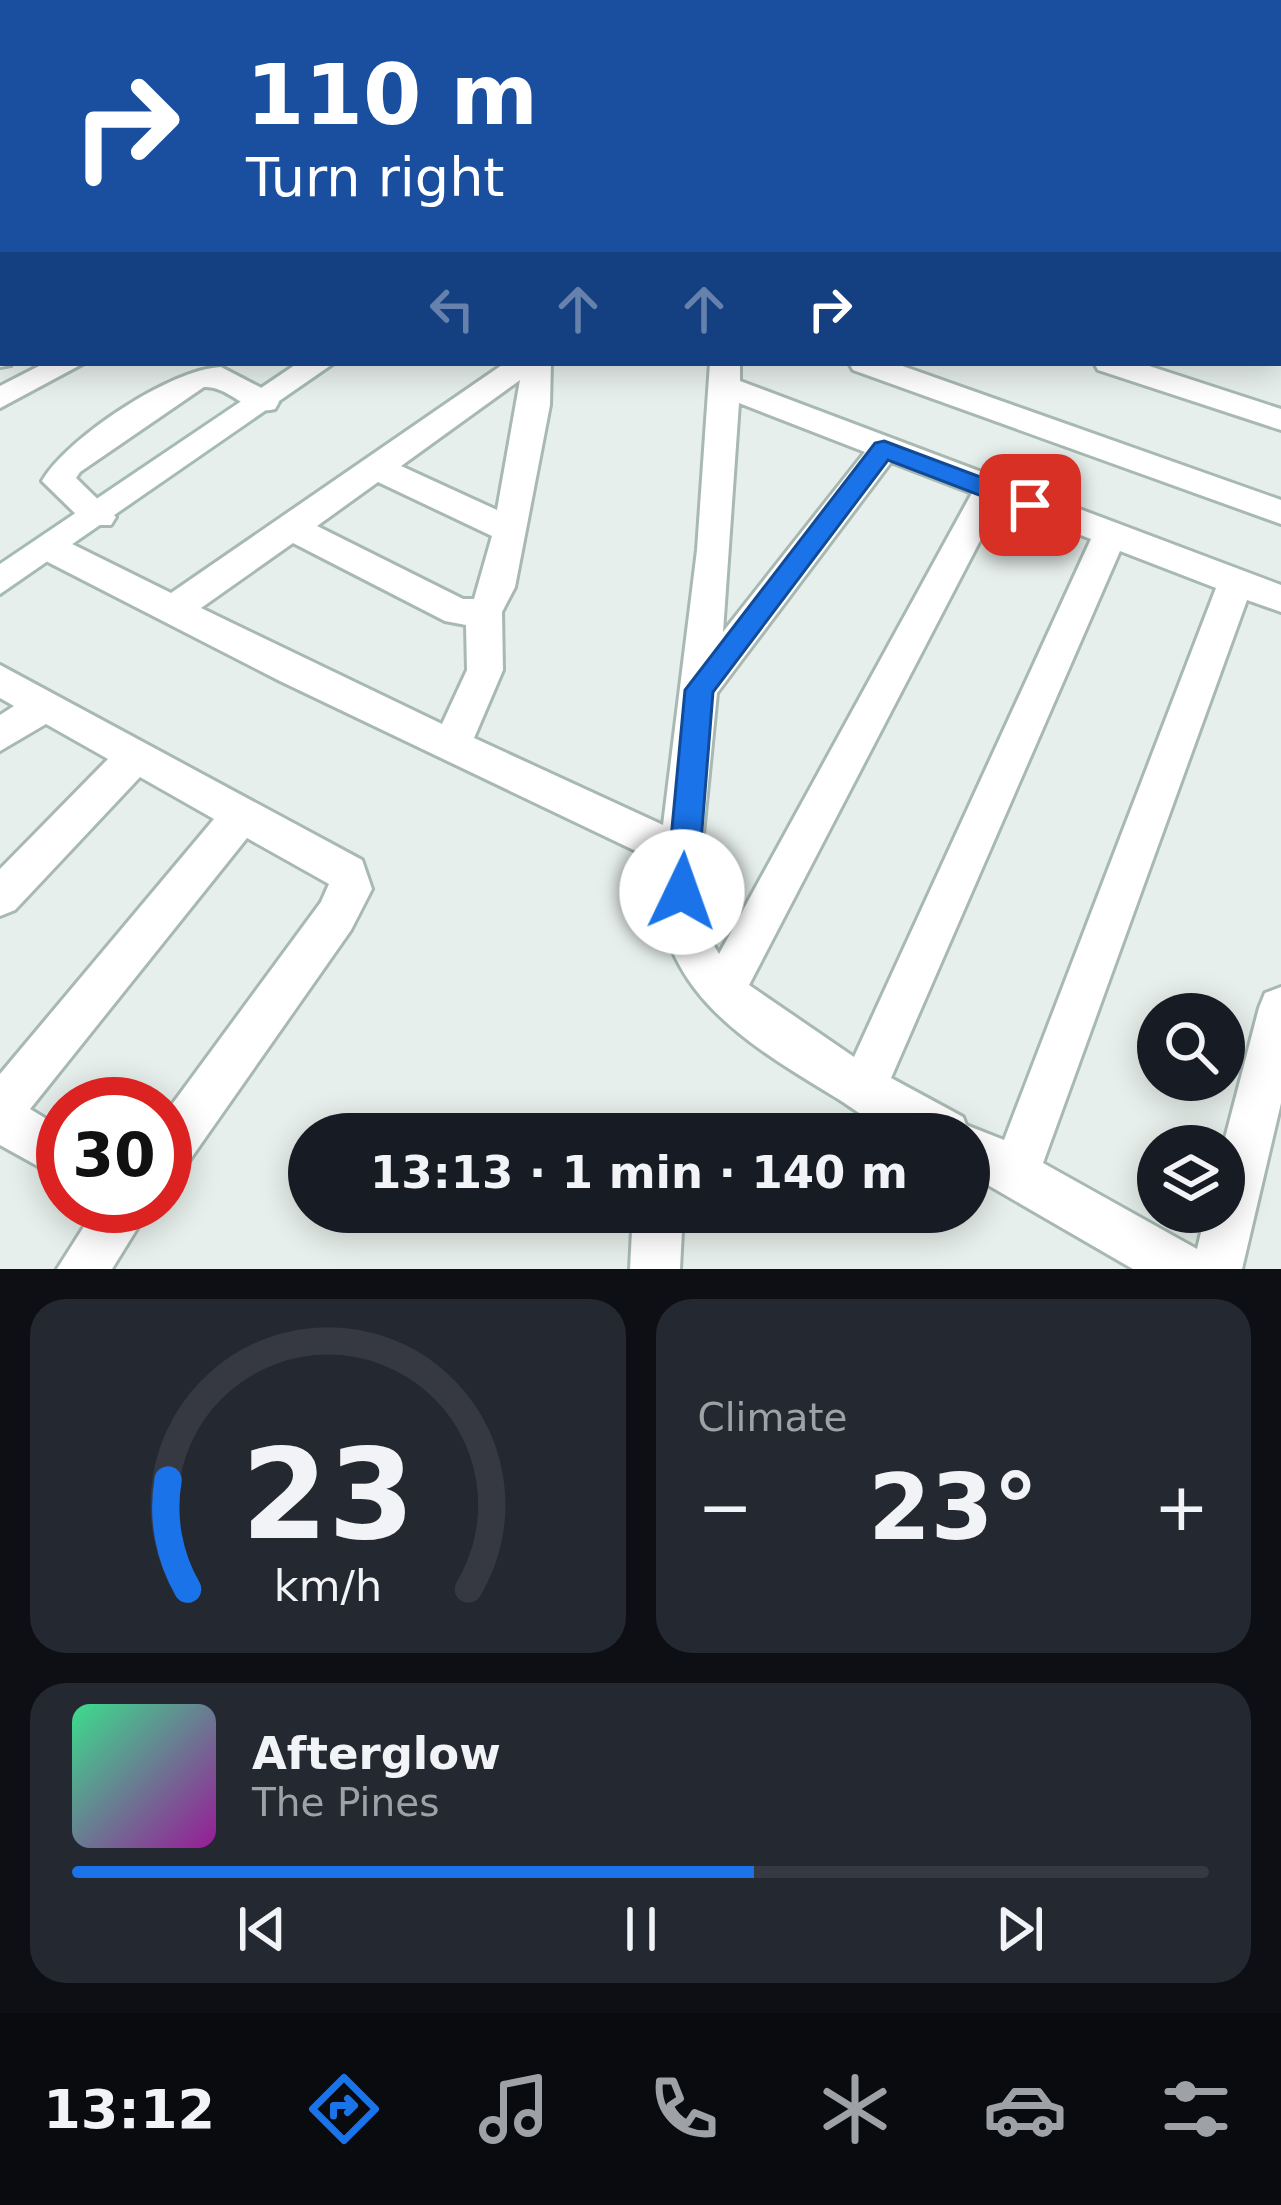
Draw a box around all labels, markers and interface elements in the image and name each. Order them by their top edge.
text: 110 m [246,46,538,144]
icon: right [48,48,204,204]
text: Turn right [246,146,505,209]
icon: left [419,276,485,342]
icon: ahead [545,276,611,342]
icon: ahead [671,276,737,342]
icon: right [797,276,863,342]
pin [979,454,1081,556]
icon: arrive [997,472,1063,538]
position arrow [619,829,745,955]
map controls [1137,993,1245,1233]
button: search [1137,993,1245,1101]
speed limit sign: 30 [36,1077,192,1233]
button: layers [1137,1125,1245,1233]
text: 13:13 · 1 min · 140 m [370,1146,908,1199]
text: Climate [698,1395,848,1440]
text: 23 [241,1422,415,1567]
text: 23° [868,1455,1038,1560]
text: − [698,1469,753,1546]
text: + [1154,1469,1209,1546]
text: km/h [274,1561,382,1611]
text: Afterglow [252,1727,501,1780]
text: The Pines [252,1780,439,1825]
icon: previous [229,1896,295,1962]
icon: pause [608,1896,674,1962]
icon: next [987,1896,1053,1962]
icon: directions [302,2067,386,2151]
icon: music [472,2067,556,2151]
icon: phone [642,2067,726,2151]
icon: climate [813,2067,897,2151]
icon: car [983,2067,1067,2151]
icon: filters [1154,2067,1238,2151]
text: 13:12 [43,2078,215,2141]

